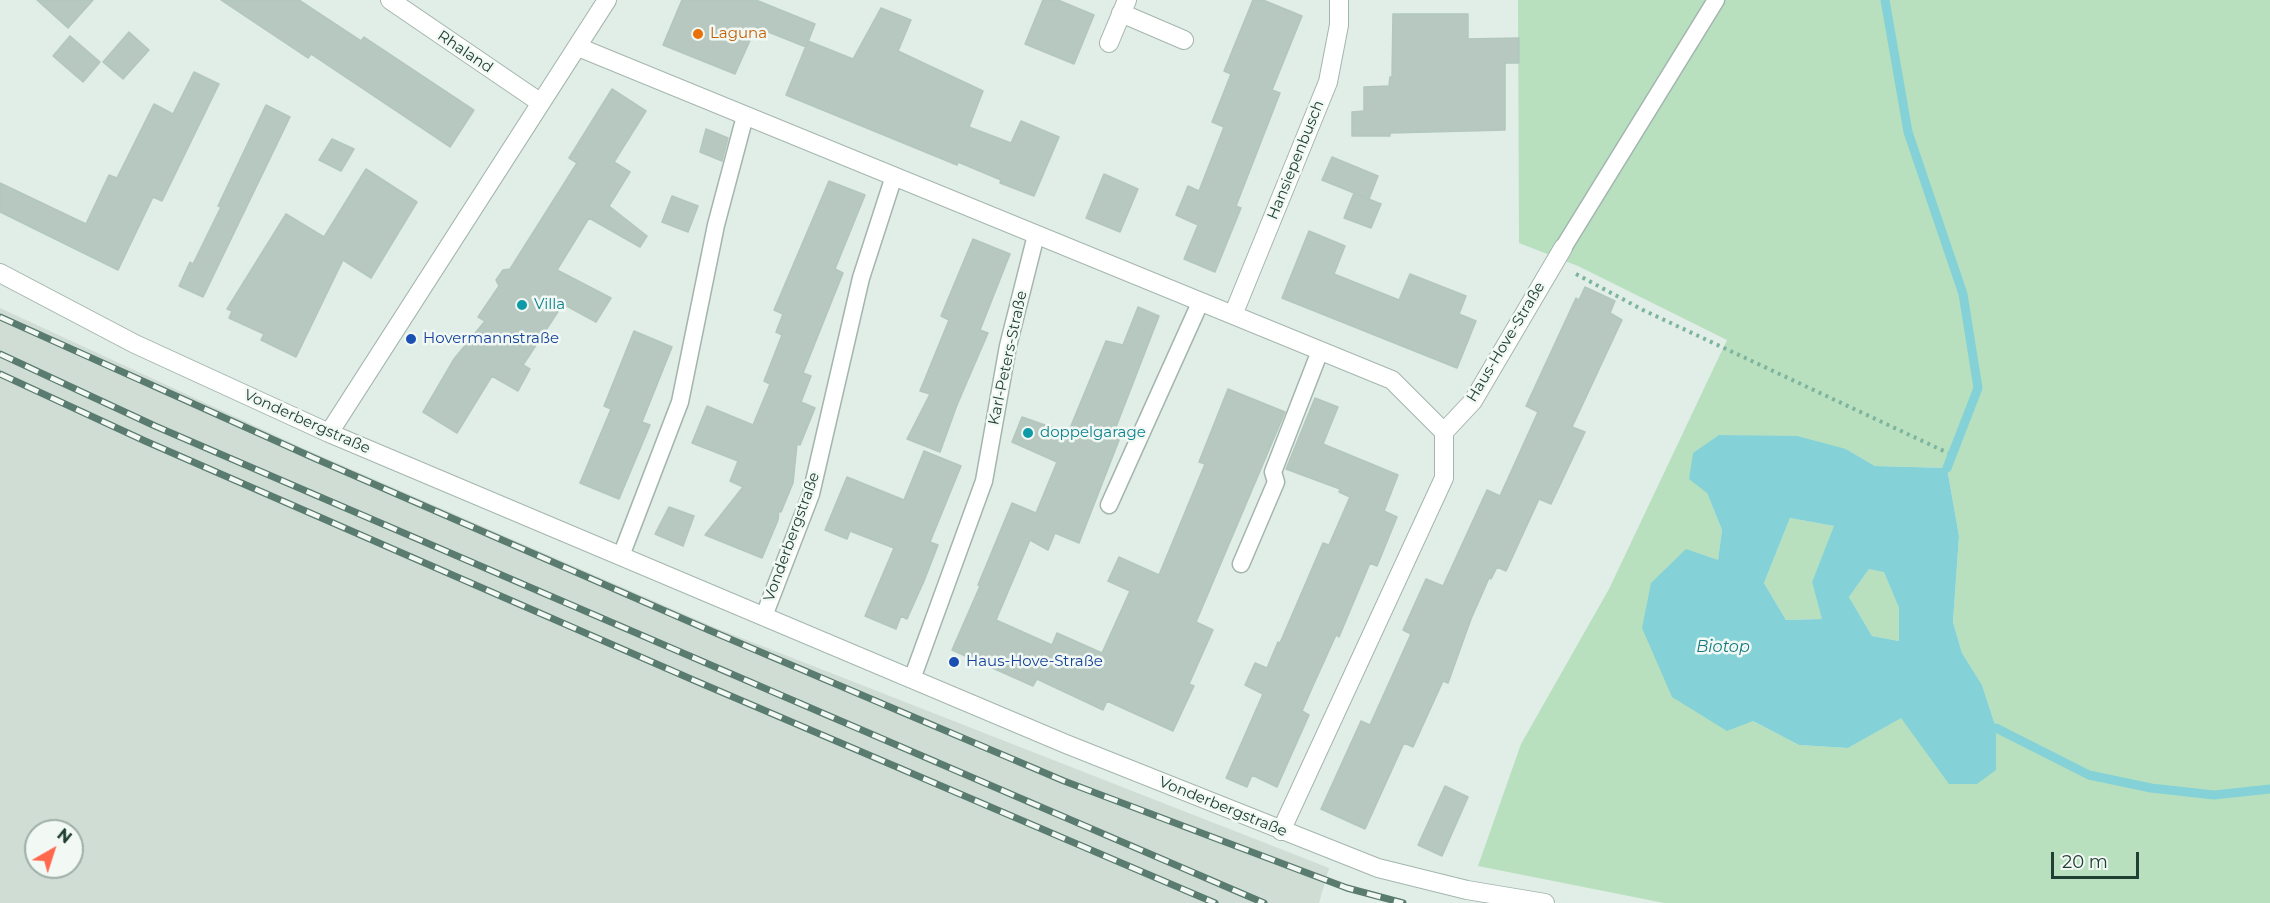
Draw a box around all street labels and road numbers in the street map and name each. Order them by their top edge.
street label: Rhaland [434,27,496,77]
street label: Hansiepenbusch [1264,98,1328,222]
street label: Haus-Hove-Straße [1463,279,1549,405]
street label: Karl-Peters-Straße [985,289,1031,427]
street label: Vonderbergstraße [241,386,373,458]
street label: Vonderbergstraße [760,470,824,604]
street label: Vonderbergstraße [1156,773,1290,841]

